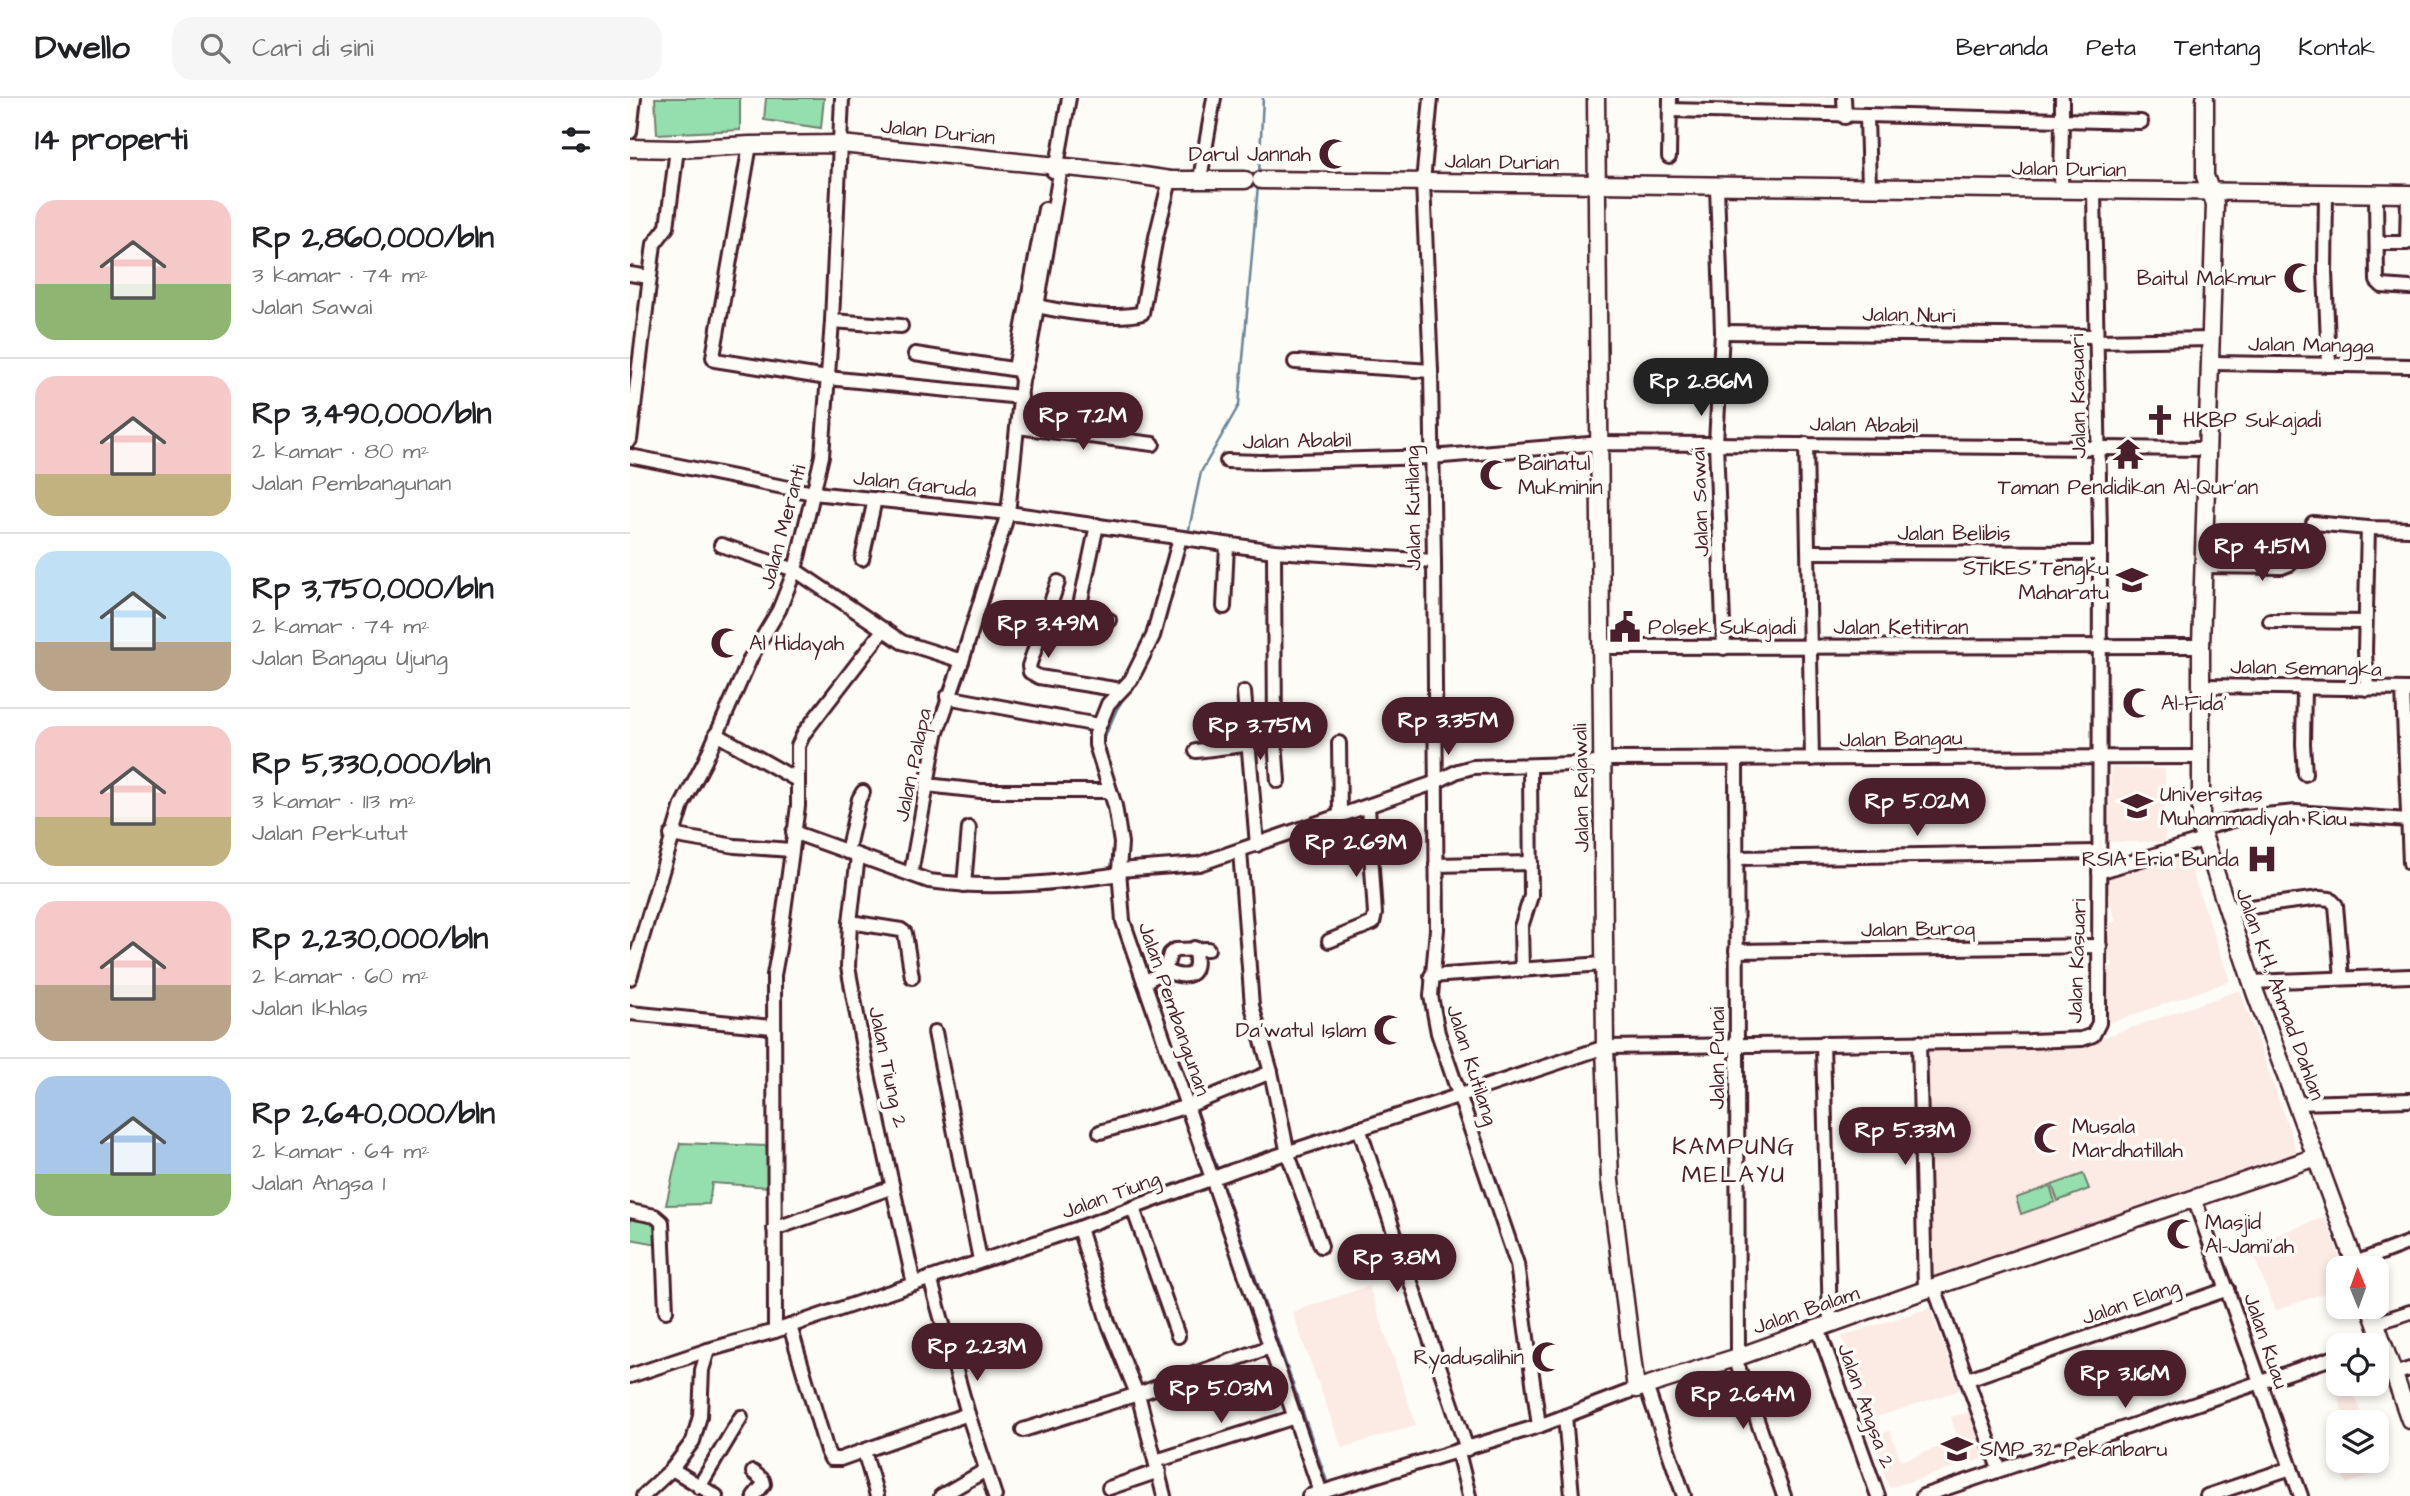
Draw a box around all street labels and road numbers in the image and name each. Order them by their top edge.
street label: Jalan Durian [879,112,997,152]
street label: Jalan Durian [1444,146,1560,178]
street label: Jalan Durian [2011,153,2127,185]
street label: Jalan Nuri [1862,300,1956,330]
street label: Jalan Mangga [2248,329,2374,363]
street label: Jalan Kasuari [2062,333,2094,459]
street label: Jalan Ababil [1809,410,1919,440]
street label: Jalan Ababil [1242,426,1352,456]
street label: Jalan Kutilang [1397,445,1431,571]
street label: Jalan Sawai [1684,447,1716,557]
street label: Jalan Meranti [752,461,814,593]
street label: Jalan Garuda [852,463,978,505]
street label: Jalan Belibis [1898,519,2010,548]
street label: Jalan Ketitiran [1834,613,1968,642]
street label: Jalan Semangka [2230,652,2382,686]
street label: Jalan Palapa [887,705,940,825]
street label: Jalan Rajawali [1565,723,1597,853]
street label: Jalan Bangau [1839,723,1963,757]
street label: Jalan K.H. Ahmad Dahlan [2228,884,2332,1104]
street label: Jalan Kasuari [2060,898,2094,1024]
street label: Jalan Buroq [1861,913,1976,944]
street label: Jalan Pembangunan [1129,918,1217,1100]
street label: Jalan Kutilang [1437,1001,1505,1130]
street label: Jalan Tiung 2 [859,1004,915,1131]
street label: Jalan Punai [1703,1006,1732,1110]
street label: Jalan Tiung [1058,1164,1165,1228]
street label: Jalan Elang [2078,1272,2185,1334]
street label: Jalan Balam [1749,1278,1864,1342]
street label: Jalan Kuau [2236,1289,2296,1393]
street label: Jalan Angsa 2 [1828,1339,1902,1473]

